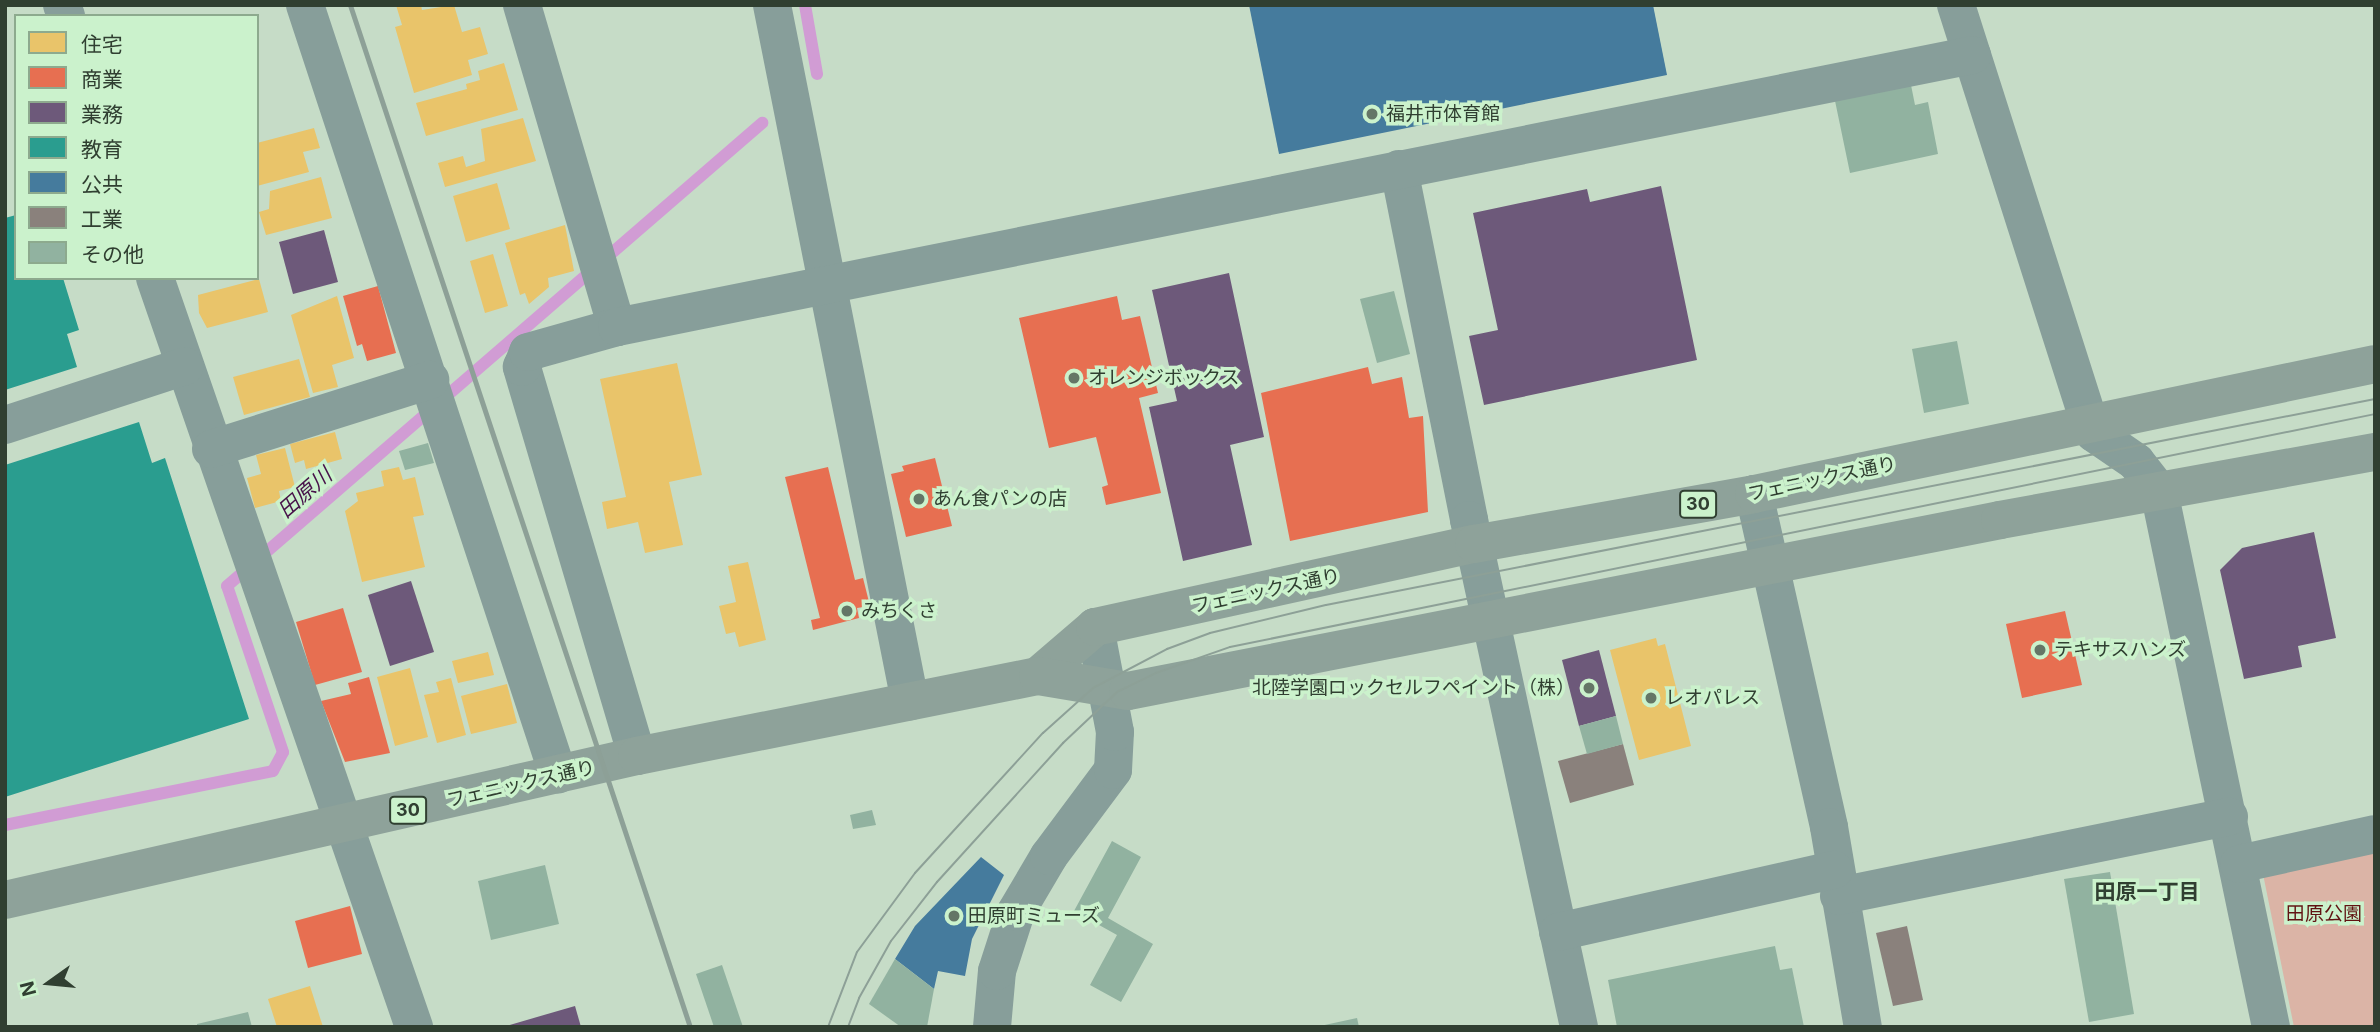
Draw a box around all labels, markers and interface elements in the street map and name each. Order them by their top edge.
legend [14,14,259,280]
text: 住宅 [81,32,123,57]
text: 商業 [81,67,123,92]
text: 業務 [81,102,123,127]
place label: 福井市体育館 [1386,103,1500,125]
marker: 福井市体育館 [1364,106,1380,122]
text: 教育 [81,137,123,162]
text: 公共 [81,172,123,197]
text: 工業 [81,207,123,232]
text: その他 [81,242,144,267]
place label: オレンジボックス [1088,367,1240,389]
marker: オレンジボックス [1066,370,1082,386]
street label: フェニックス通り [1745,452,1899,506]
water label: 田原川 [273,463,337,523]
place label: あん食パンの店 [933,488,1066,510]
road number: 30 [1679,490,1717,518]
marker: あん食パンの店 [911,491,927,507]
street label: フェニックス通り [1189,564,1343,618]
place label: みちくさ [861,600,937,622]
marker: みちくさ [839,603,855,619]
place label: テキサスハンズ [2054,639,2187,661]
marker: テキサスハンズ [2032,642,2048,658]
place label: 北陸学園ロックセルフペイント（株） [1252,677,1575,699]
marker: 北陸学園ロックセルフペイント（株） [1581,680,1597,696]
place label: レオパレス [1665,687,1760,709]
marker: レオパレス [1643,690,1659,706]
street label: フェニックス通り [444,756,598,812]
road number: 30 [389,796,427,824]
district label: 田原一丁目 [2095,879,2199,905]
park label: 田原公園 [2286,903,2362,925]
place label: 田原町ミューズ [968,905,1101,927]
marker: 田原町ミューズ [946,908,962,924]
north arrow [14,948,84,1018]
text: N [15,979,41,999]

